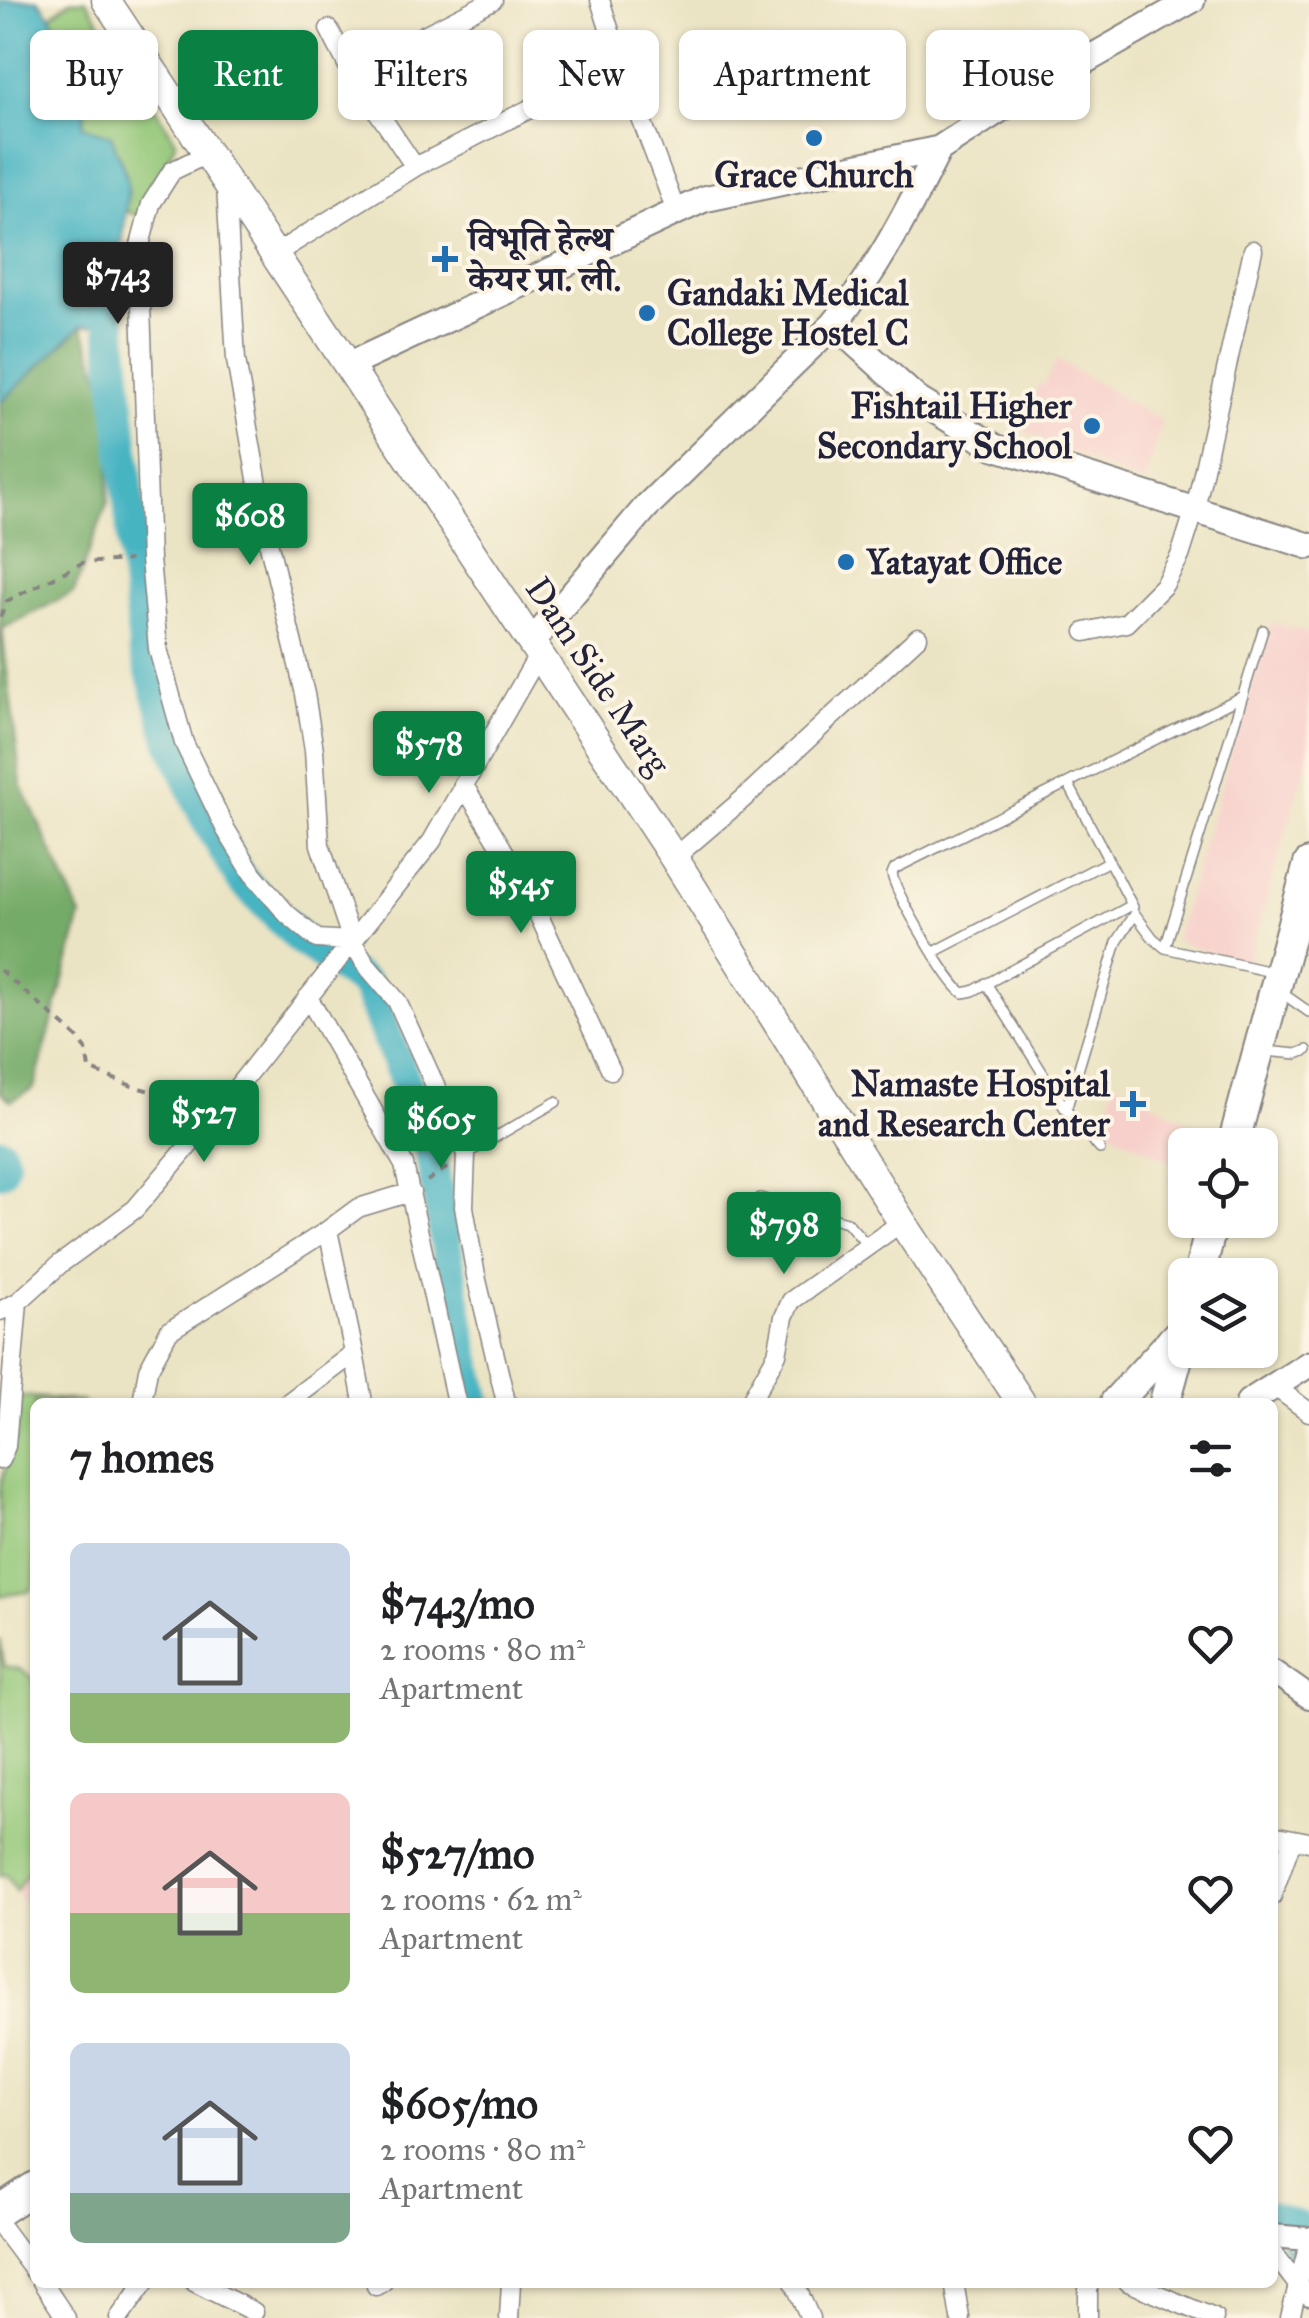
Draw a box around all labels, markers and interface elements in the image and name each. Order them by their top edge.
chip: Buy [30,30,158,120]
chip: Rent [178,30,318,120]
chip: Filters [338,30,503,120]
chip: New [523,30,659,120]
chip: Apartment [679,30,906,120]
chip: House [926,30,1090,120]
marker: Grace Church [803,127,825,149]
place label: Grace Church [714,154,914,197]
place label: विभूति हेल्थ केयर प्रा. ली. [465,218,621,301]
pin: $743 [59,242,177,327]
marker: विभूति हेल्थ केयर प्रा. ली. [432,246,458,272]
text: $743 [85,255,151,294]
place label: Gandaki Medical College Hostel C [667,272,909,355]
marker: Gandaki Medical College Hostel C [636,302,658,324]
place label: Fishtail Higher Secondary School [817,385,1073,468]
marker: Fishtail Higher Secondary School [1081,415,1103,437]
pin: $608 [191,483,309,568]
text: $608 [214,496,286,535]
place label: Yatayat Office [866,541,1063,584]
marker: Yatayat Office [835,551,857,573]
street label: Dam Side Marg [516,569,680,783]
pin: $578 [370,711,488,796]
text: $578 [395,724,463,763]
pin: $545 [462,851,580,936]
text: $545 [488,864,554,903]
place label: Namaste Hospital and Research Center [818,1063,1111,1146]
pin: $527 [145,1080,263,1165]
pin: $605 [382,1086,500,1171]
marker: Namaste Hospital and Research Center [1120,1091,1146,1117]
text: $527 [171,1093,237,1132]
text: $605 [406,1099,476,1138]
map controls [1168,1128,1278,1368]
button: locate [1168,1128,1278,1238]
pin: $798 [725,1192,843,1277]
text: $798 [749,1205,819,1244]
button: layers [1168,1258,1278,1368]
icon: filters [1183,1431,1238,1486]
text: 7 homes [70,1432,214,1484]
text: $743/mo [380,1578,535,1630]
icon: home [150,1583,270,1703]
icon: heart [1183,1616,1238,1671]
text: 2 rooms · 80 m² [380,1630,585,1669]
text: Apartment [380,1669,523,1708]
text: $527/mo [380,1828,534,1880]
icon: home [150,1833,270,1953]
icon: heart [1183,1866,1238,1921]
text: 2 rooms · 62 m² [380,1880,582,1919]
text: Apartment [380,1919,523,1958]
text: $605/mo [380,2078,538,2130]
icon: home [150,2083,270,2203]
icon: heart [1183,2116,1238,2171]
text: 2 rooms · 80 m² [380,2130,585,2169]
text: Apartment [380,2169,523,2208]

